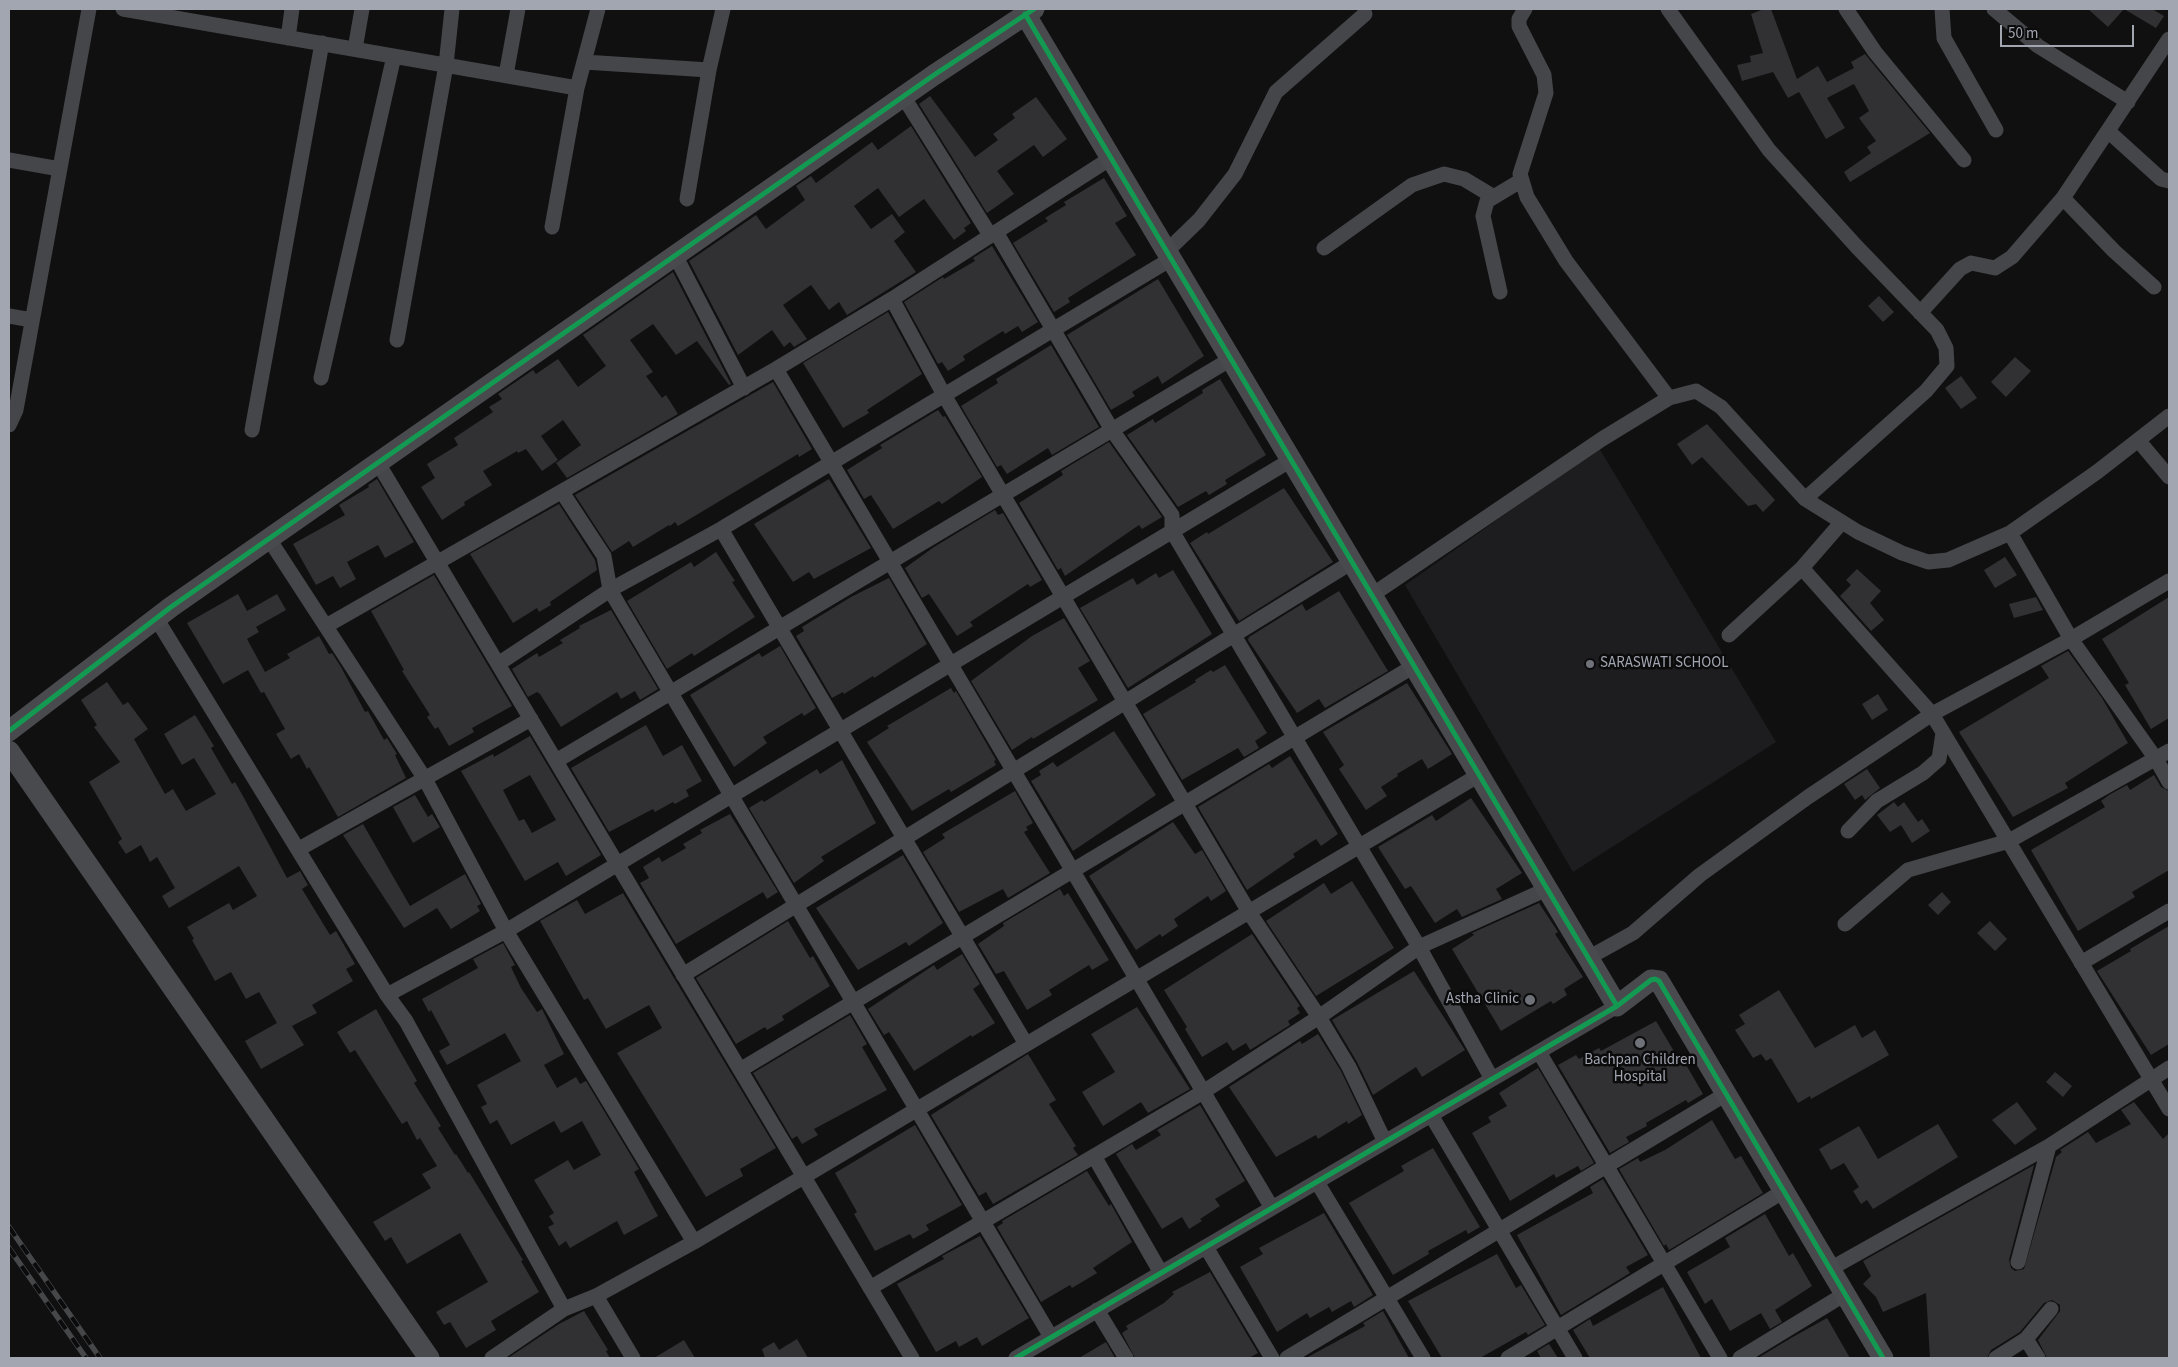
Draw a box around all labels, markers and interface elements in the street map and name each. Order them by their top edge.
scale bar [2003,15,2137,47]
text: 50 m [2008,23,2038,44]
place label: SARASWATI SCHOOL [1600,655,1728,673]
marker: SARASWATI SCHOOL [1584,658,1596,670]
place label: Astha Clinic [1446,991,1519,1009]
marker: Astha Clinic [1523,993,1537,1007]
marker: Bachpan Children Hospital [1633,1036,1647,1050]
place label: Bachpan Children Hospital [1584,1052,1696,1087]

